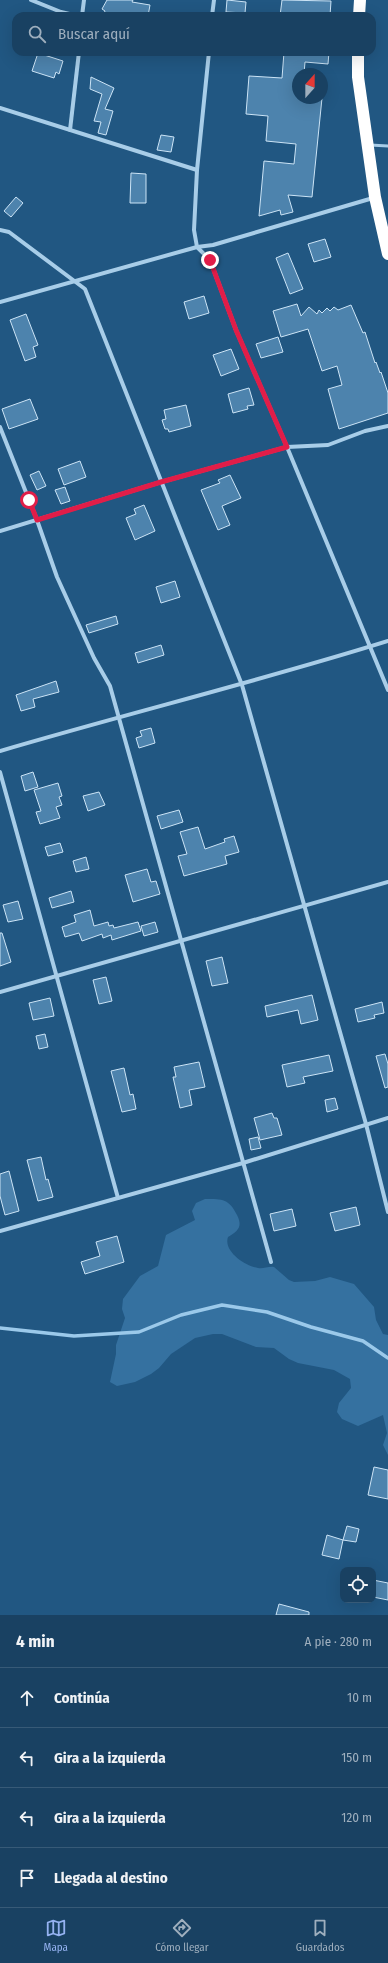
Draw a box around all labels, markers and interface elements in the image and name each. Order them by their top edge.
search box [12,12,376,56]
icon: search [26,23,48,45]
text: Buscar aquí [58,25,130,43]
north arrow [292,68,328,104]
route end [201,251,219,269]
route start [20,491,38,509]
map controls [340,1567,376,1603]
button: locate [340,1567,376,1603]
text: 4 min [16,1631,55,1652]
text: A pie · 280 m [305,1634,372,1649]
icon: ahead [16,1687,38,1709]
text: Continúa [54,1689,110,1707]
text: 10 m [347,1690,372,1705]
icon: left [16,1747,38,1769]
text: Gira a la izquierda [54,1749,166,1767]
text: 150 m [341,1750,372,1765]
icon: left [16,1807,38,1829]
text: Gira a la izquierda [54,1809,166,1827]
text: 120 m [341,1810,372,1825]
icon: arrive [16,1867,38,1889]
text: Llegada al destino [54,1869,168,1887]
tab: Mapa [44,1917,68,1954]
tab: Cómo llegar [155,1917,209,1954]
tab: Guardados [296,1917,344,1954]

